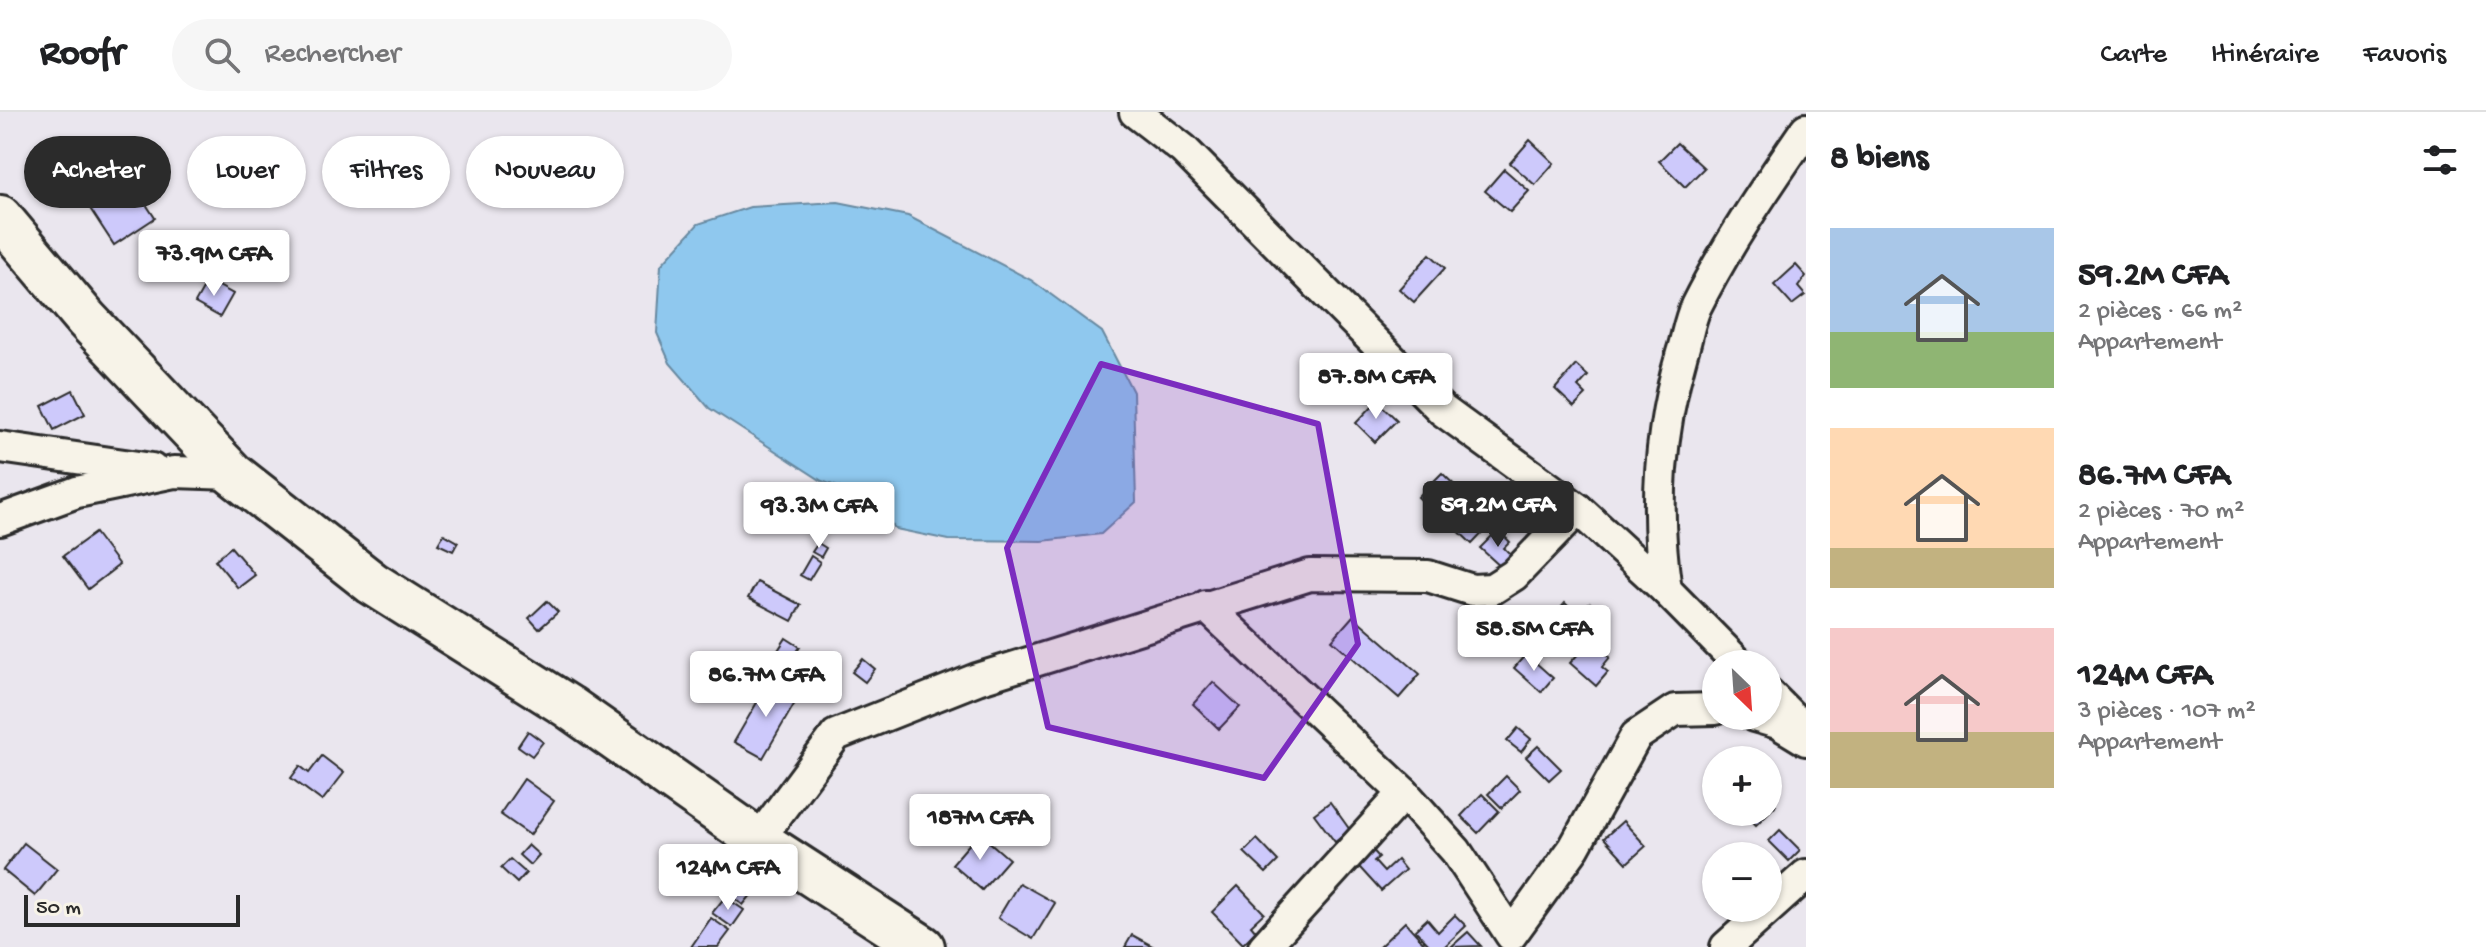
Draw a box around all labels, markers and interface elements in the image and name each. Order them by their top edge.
search box [172,19,732,91]
text: Roofr [40,33,124,77]
icon: search [200,33,244,77]
text: Rechercher [264,38,400,73]
text: Carte [2101,39,2167,72]
text: Itinéraire [2211,39,2319,72]
text: Favoris [2363,39,2446,72]
chip: Acheter [24,136,171,208]
chip: Louer [187,136,306,208]
chip: Filtres [322,136,450,208]
chip: Nouveau [466,136,624,208]
icon: filters [2418,138,2462,182]
text: 8 biens [1830,140,1928,180]
pin: 73.9M CFA [122,230,306,298]
text: 73.9M CFA [156,240,272,271]
text: 59.2M CFA [2078,257,2228,297]
icon: home [1894,260,1990,356]
text: 2 pièces · 66 m² [2078,297,2242,328]
text: Appartement [2078,328,2221,359]
pin: 87.8M CFA [1284,353,1468,421]
text: 87.8M CFA [1317,363,1435,394]
text: 86.7M CFA [2078,457,2230,497]
icon: home [1894,460,1990,556]
pin: 59.2M CFA [1406,481,1590,549]
pin: 93.3M CFA [727,482,911,550]
text: 59.2M CFA [1441,491,1555,522]
text: 93.3M CFA [761,492,877,523]
text: 2 pièces · 70 m² [2078,497,2244,528]
text: Appartement [2078,528,2221,559]
pin: 58.5M CFA [1442,605,1626,673]
text: 58.5M CFA [1476,615,1592,646]
north arrow [1702,650,1782,730]
map controls [1702,650,1782,922]
pin: 86.7M CFA [674,651,858,719]
text: 124M CFA [2078,657,2212,697]
icon: home [1894,660,1990,756]
text: 86.7M CFA [708,661,824,692]
text: 3 pièces · 107 m² [2078,697,2256,728]
text: Appartement [2078,728,2221,759]
button: + [1702,746,1782,826]
pin: 187M CFA [897,794,1063,862]
text: 187M CFA [927,804,1033,835]
button: − [1702,842,1782,922]
pin: 124M CFA [645,844,811,912]
text: 124M CFA [677,854,779,885]
scale bar [24,891,240,927]
text: 50 m [36,896,81,922]

